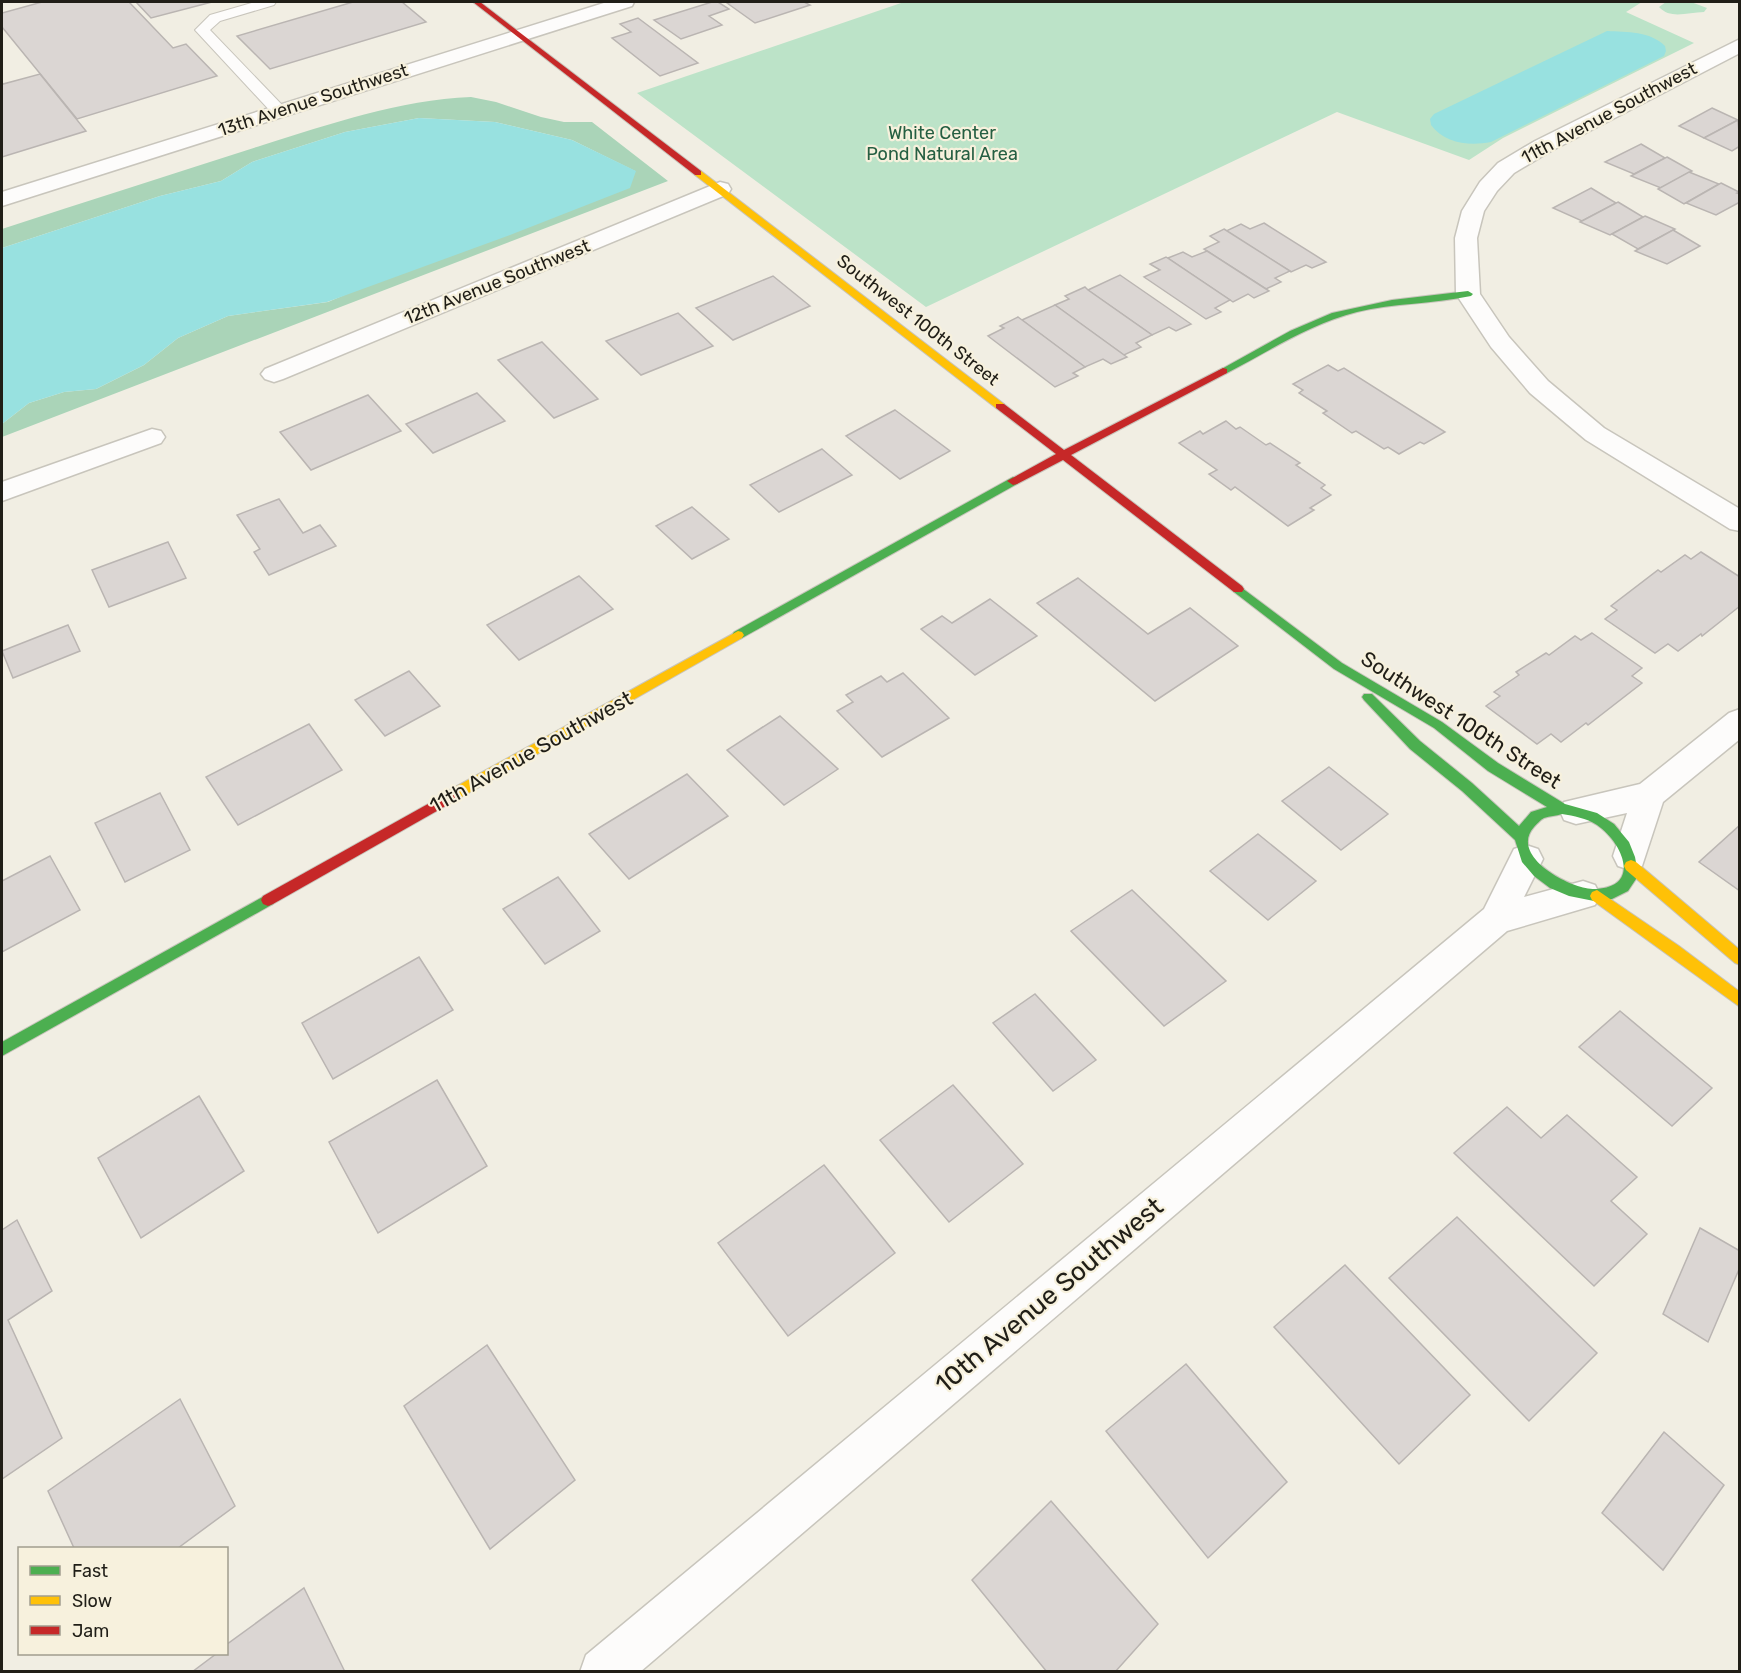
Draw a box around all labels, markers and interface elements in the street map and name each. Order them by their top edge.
street label: 11th Avenue Southwest [1518,57,1700,169]
street label: 13th Avenue Southwest [215,59,411,141]
park label: White Center Pond Natural Area [866,122,1018,165]
street label: 12th Avenue Southwest [401,235,593,329]
street label: Southwest 100th Street [832,250,1004,390]
street label: Southwest 100th Street [1357,646,1566,794]
street label: 11th Avenue Southwest [425,685,637,818]
street label: 10th Avenue Southwest [929,1191,1170,1400]
legend [18,1547,228,1655]
text: Fast [72,1560,108,1582]
text: Slow [72,1590,112,1612]
text: Jam [72,1620,109,1642]

